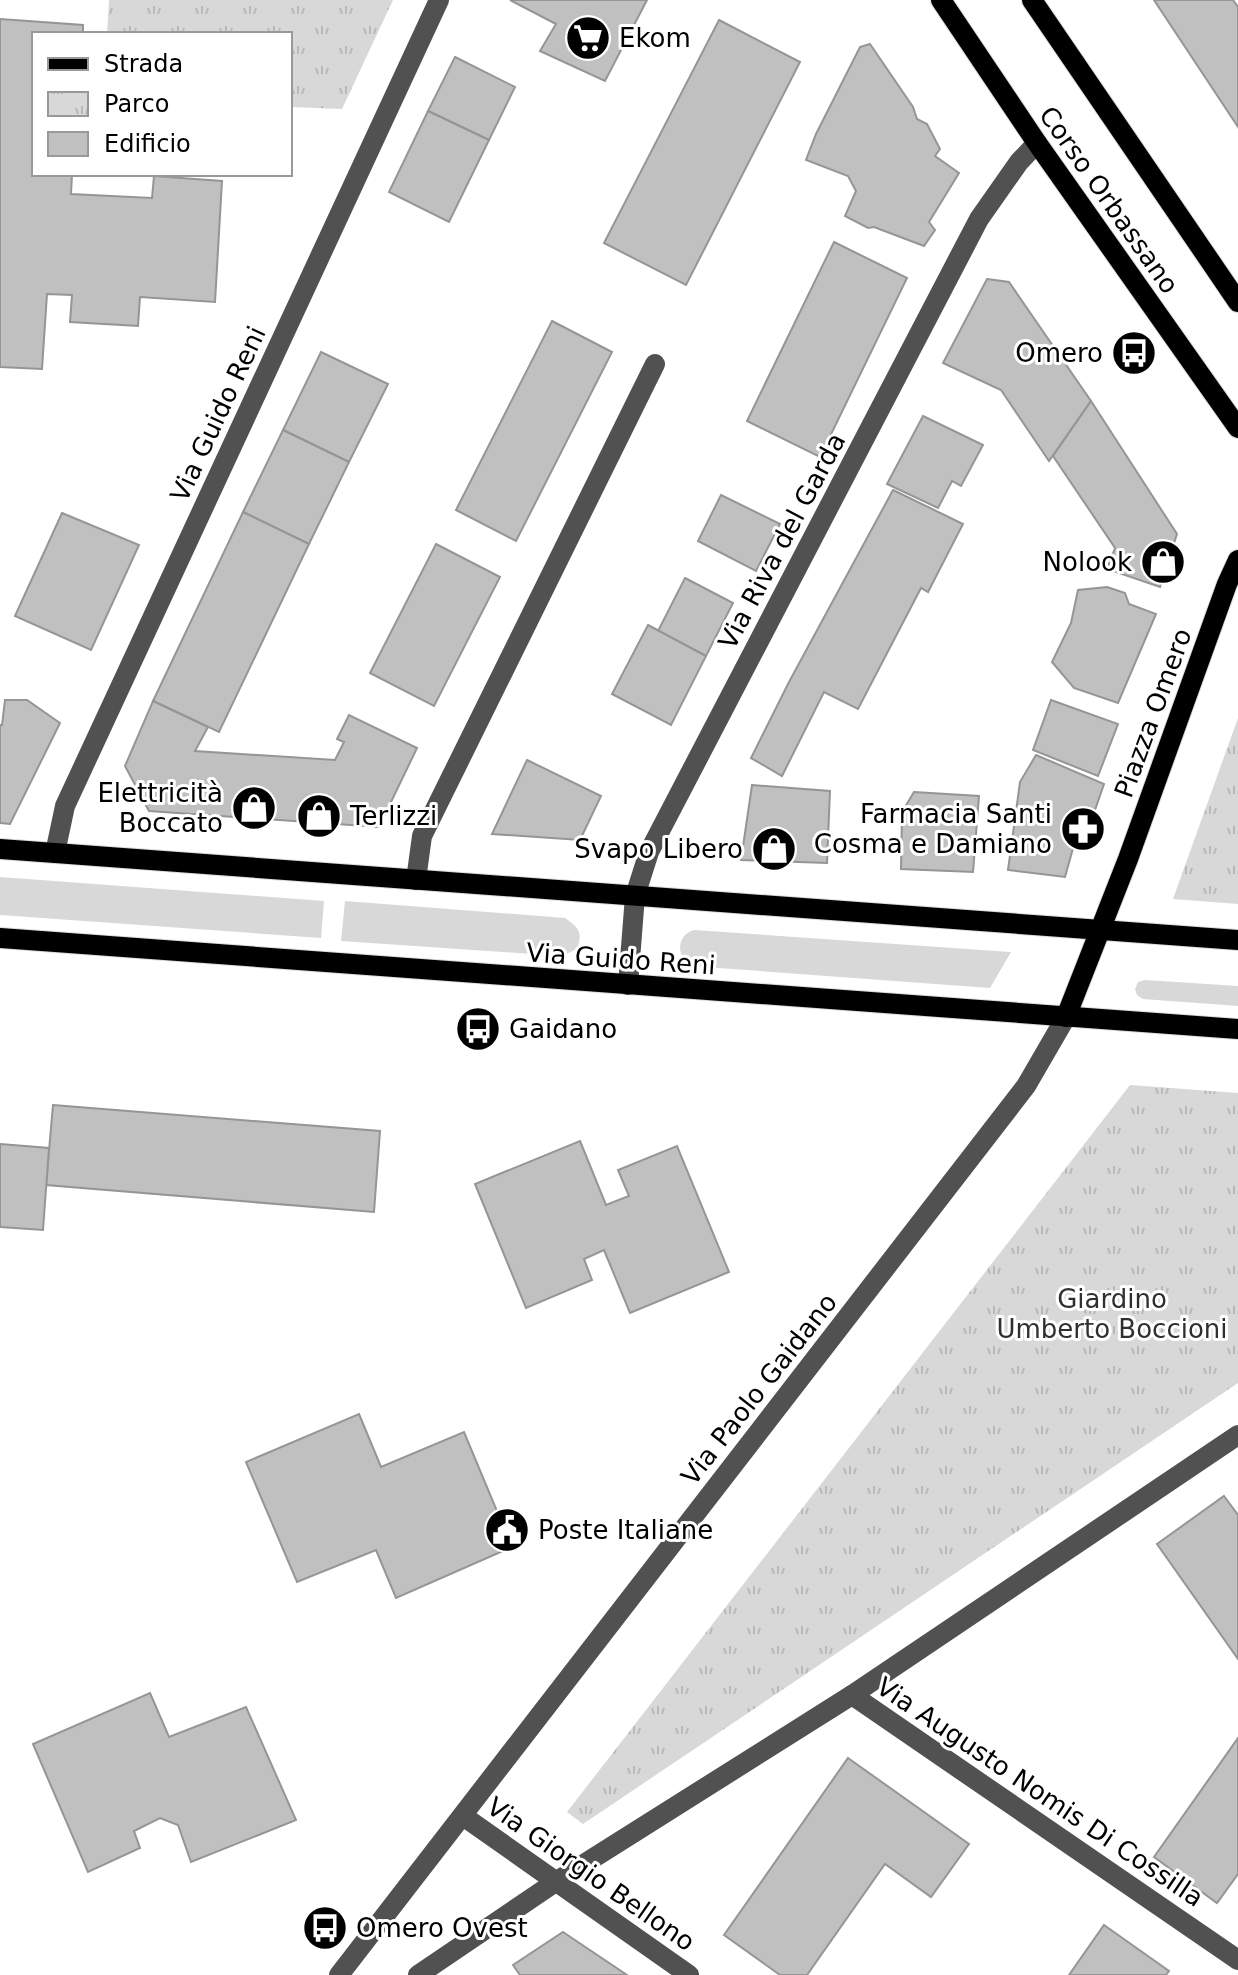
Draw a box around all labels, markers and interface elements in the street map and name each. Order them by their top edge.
supermarket icon: Ekom [564,14,612,62]
place label: Ekom [619,23,691,53]
legend [32,32,292,176]
text: Strada [104,50,183,78]
text: Parco [104,90,169,118]
street label: Corso Orbassano [1033,101,1185,299]
text: Edificio [104,130,191,158]
street label: Via Guido Reni [164,322,272,506]
bus stop icon: Omero [1110,329,1158,377]
place label: Omero [1015,338,1103,368]
street label: Via Riva del Garda [712,428,852,654]
shop icon: Nolook [1139,538,1187,586]
place label: Nolook [1043,547,1132,577]
street label: Piazza Omero [1109,624,1197,802]
place label: Elettricità Boccato [97,778,223,838]
shop icon: Elettricità Boccato [230,784,278,832]
shop icon: Terlizzi [295,792,343,840]
place label: Farmacia Santi Cosma e Damiano [814,799,1052,859]
place label: Terlizzi [349,801,437,831]
pharmacy icon: Farmacia Santi Cosma e Damiano [1059,805,1107,853]
shop icon: Svapo Libero [750,825,798,873]
place label: Svapo Libero [574,834,743,864]
street label: Via Guido Reni [525,937,717,981]
bus stop icon: Gaidano [454,1005,502,1053]
place label: Gaidano [509,1014,617,1044]
park label: Giardino Umberto Boccioni [996,1284,1228,1344]
street label: Via Paolo Gaidano [675,1287,843,1491]
public building icon: Poste Italiane [483,1506,531,1554]
place label: Poste Italiane [538,1515,713,1545]
street label: Via Augusto Nomis Di Cossilla [871,1671,1209,1913]
street label: Via Giorgio Bellono [481,1791,701,1957]
bus stop icon: Omero Ovest [301,1904,349,1952]
place label: Omero Ovest [356,1913,528,1943]

